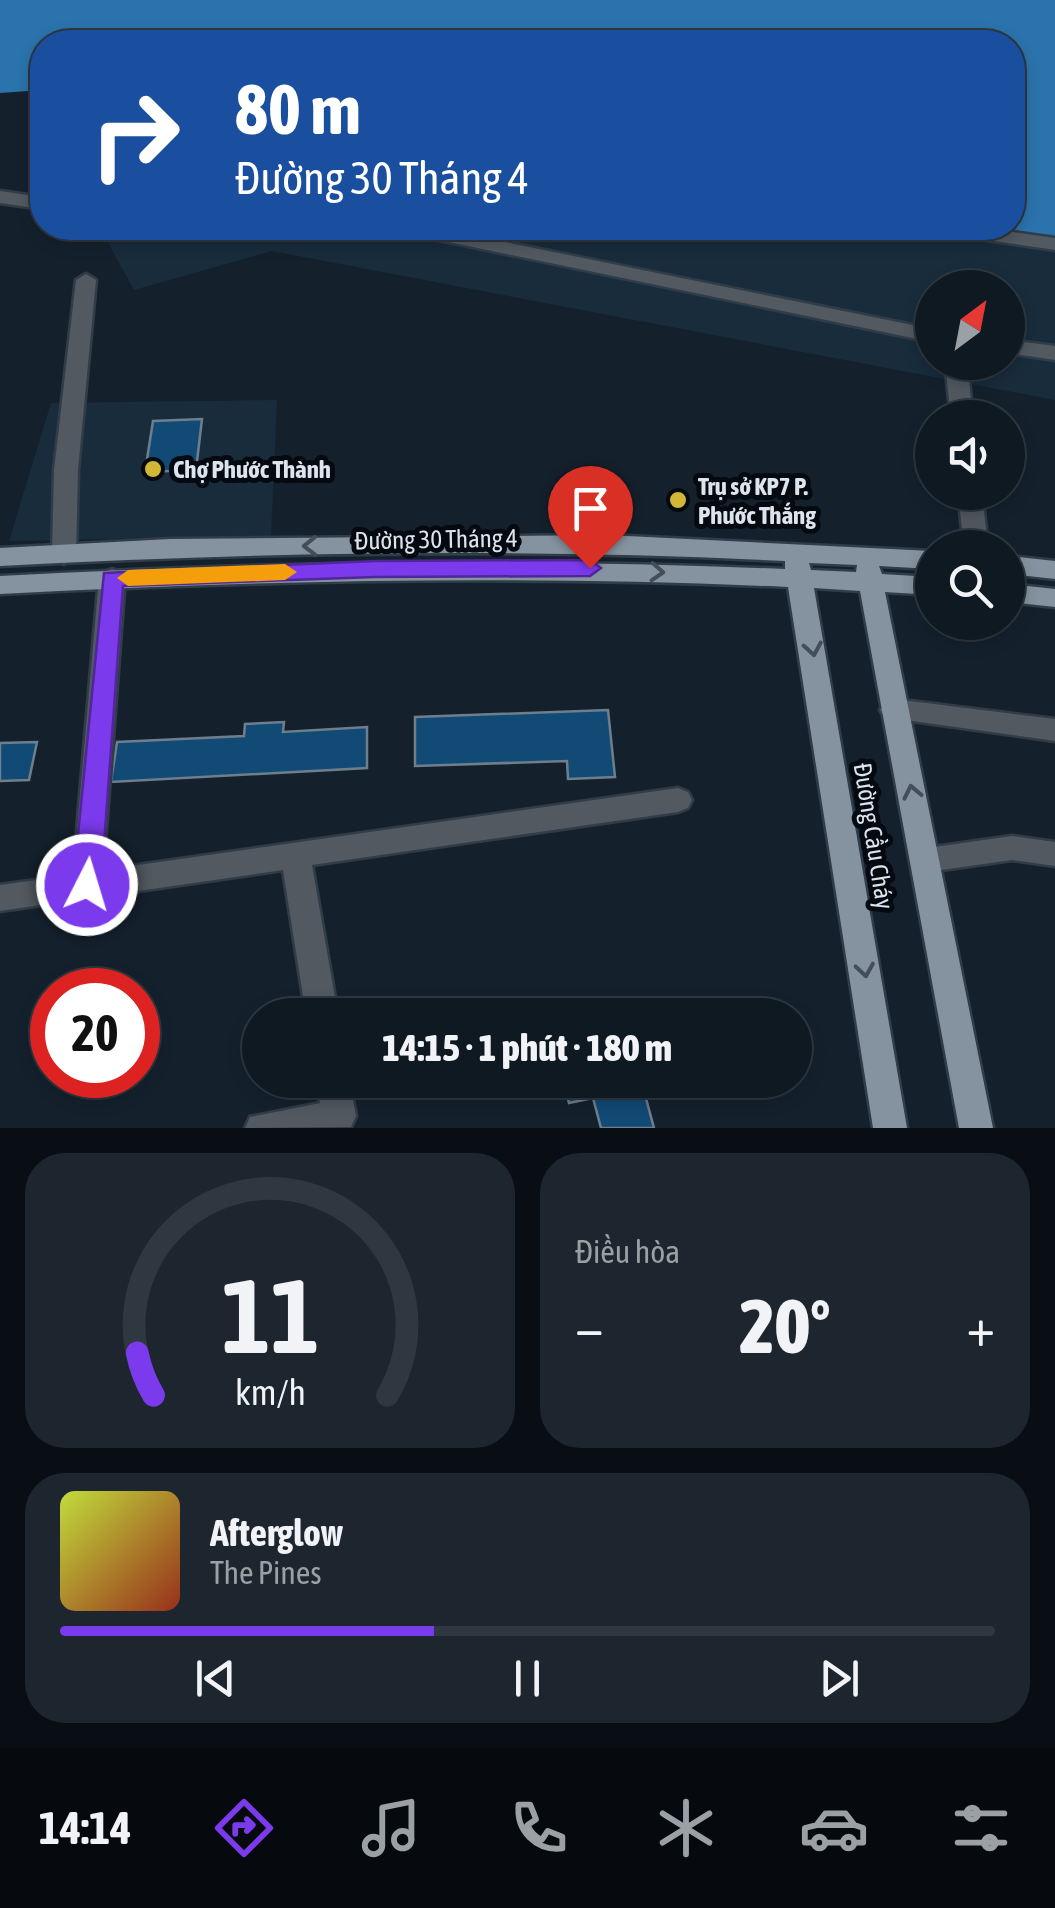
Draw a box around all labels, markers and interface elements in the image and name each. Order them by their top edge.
text: 80 m [235,69,361,149]
icon: right [70,70,200,200]
text: Đường 30 Tháng 4 [235,152,529,204]
north arrow [915,270,1025,380]
map controls [915,270,1025,640]
button: sound [915,400,1025,510]
place label: Chợ Phước Thành [173,455,331,483]
marker: Chợ Phước Thành [142,458,164,480]
pin [548,466,633,569]
place label: Trụ sở KP7 P. Phước Thắng [698,472,816,529]
icon: arrive [563,481,618,536]
marker: Trụ sở KP7 P. Phước Thắng [667,489,689,511]
street label: Đường 30 Tháng 4 [354,524,518,554]
button: search [915,530,1025,640]
one-way arrow [302,536,318,557]
one-way arrow [649,561,665,582]
one-way arrow [802,641,823,657]
street label: Đường Cầu Cháy [849,761,899,911]
one-way arrow [903,784,924,801]
position arrow [35,833,139,937]
one-way arrow [854,962,875,978]
speed limit sign: 20 [30,968,160,1098]
text: 14:15 · 1 phút · 180 m [382,1026,672,1069]
text: Điều hòa [575,1233,680,1270]
text: 11 [221,1256,319,1375]
text: 20° [739,1283,831,1369]
text: − [575,1295,604,1358]
text: + [966,1295,995,1358]
text: km/h [235,1372,305,1413]
text: Afterglow [210,1511,343,1554]
text: The Pines [210,1554,322,1591]
icon: previous [188,1651,243,1706]
icon: pause [500,1651,555,1706]
icon: next [812,1651,867,1706]
icon: directions [209,1793,279,1863]
icon: music [356,1793,426,1863]
icon: phone [504,1793,574,1863]
icon: climate [651,1793,721,1863]
icon: car [799,1793,869,1863]
icon: filters [946,1793,1016,1863]
text: 14:14 [39,1802,131,1854]

